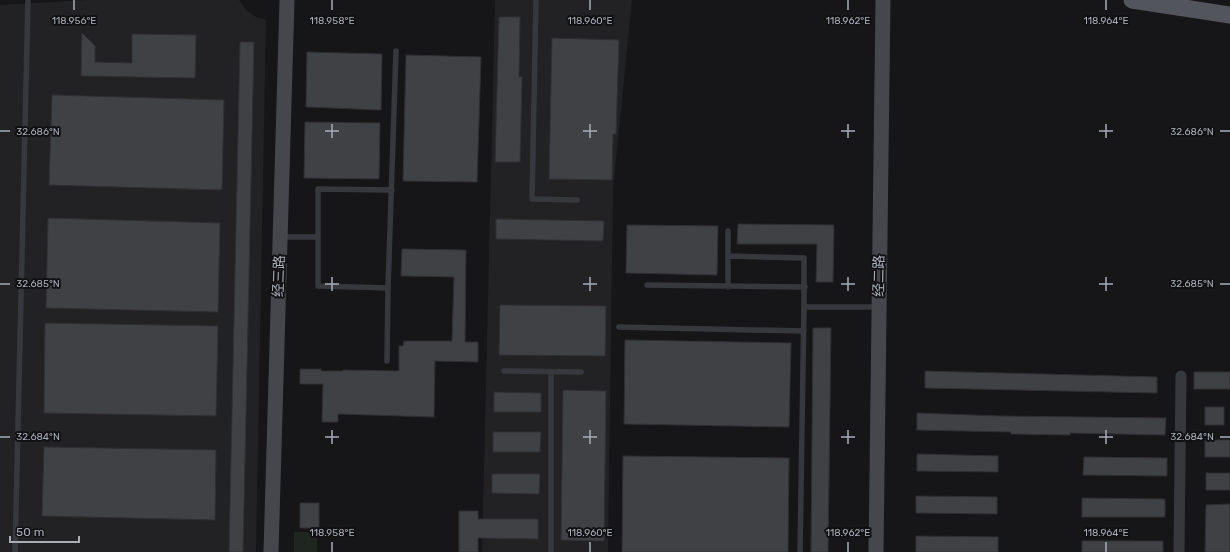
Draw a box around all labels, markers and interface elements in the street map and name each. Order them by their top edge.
text: 118.956°E [52,15,96,27]
text: 118.958°E [309,15,355,27]
text: 118.960°E [567,15,613,27]
text: 118.962°E [826,15,870,27]
text: 118.964°E [1084,15,1128,27]
text: 32.686°N [16,126,60,138]
text: 32.686°N [1170,126,1214,138]
street label: 经三路 [270,255,288,297]
street label: 经二路 [870,255,888,297]
text: 32.685°N [16,278,60,290]
text: 32.685°N [1170,278,1214,290]
text: 32.684°N [16,431,60,443]
text: 32.684°N [1170,431,1214,443]
scale bar [10,518,79,544]
text: 50 m [16,525,44,539]
text: 118.958°E [309,527,355,539]
text: 118.960°E [567,527,613,539]
text: 118.962°E [826,527,870,539]
text: 118.964°E [1084,527,1128,539]

